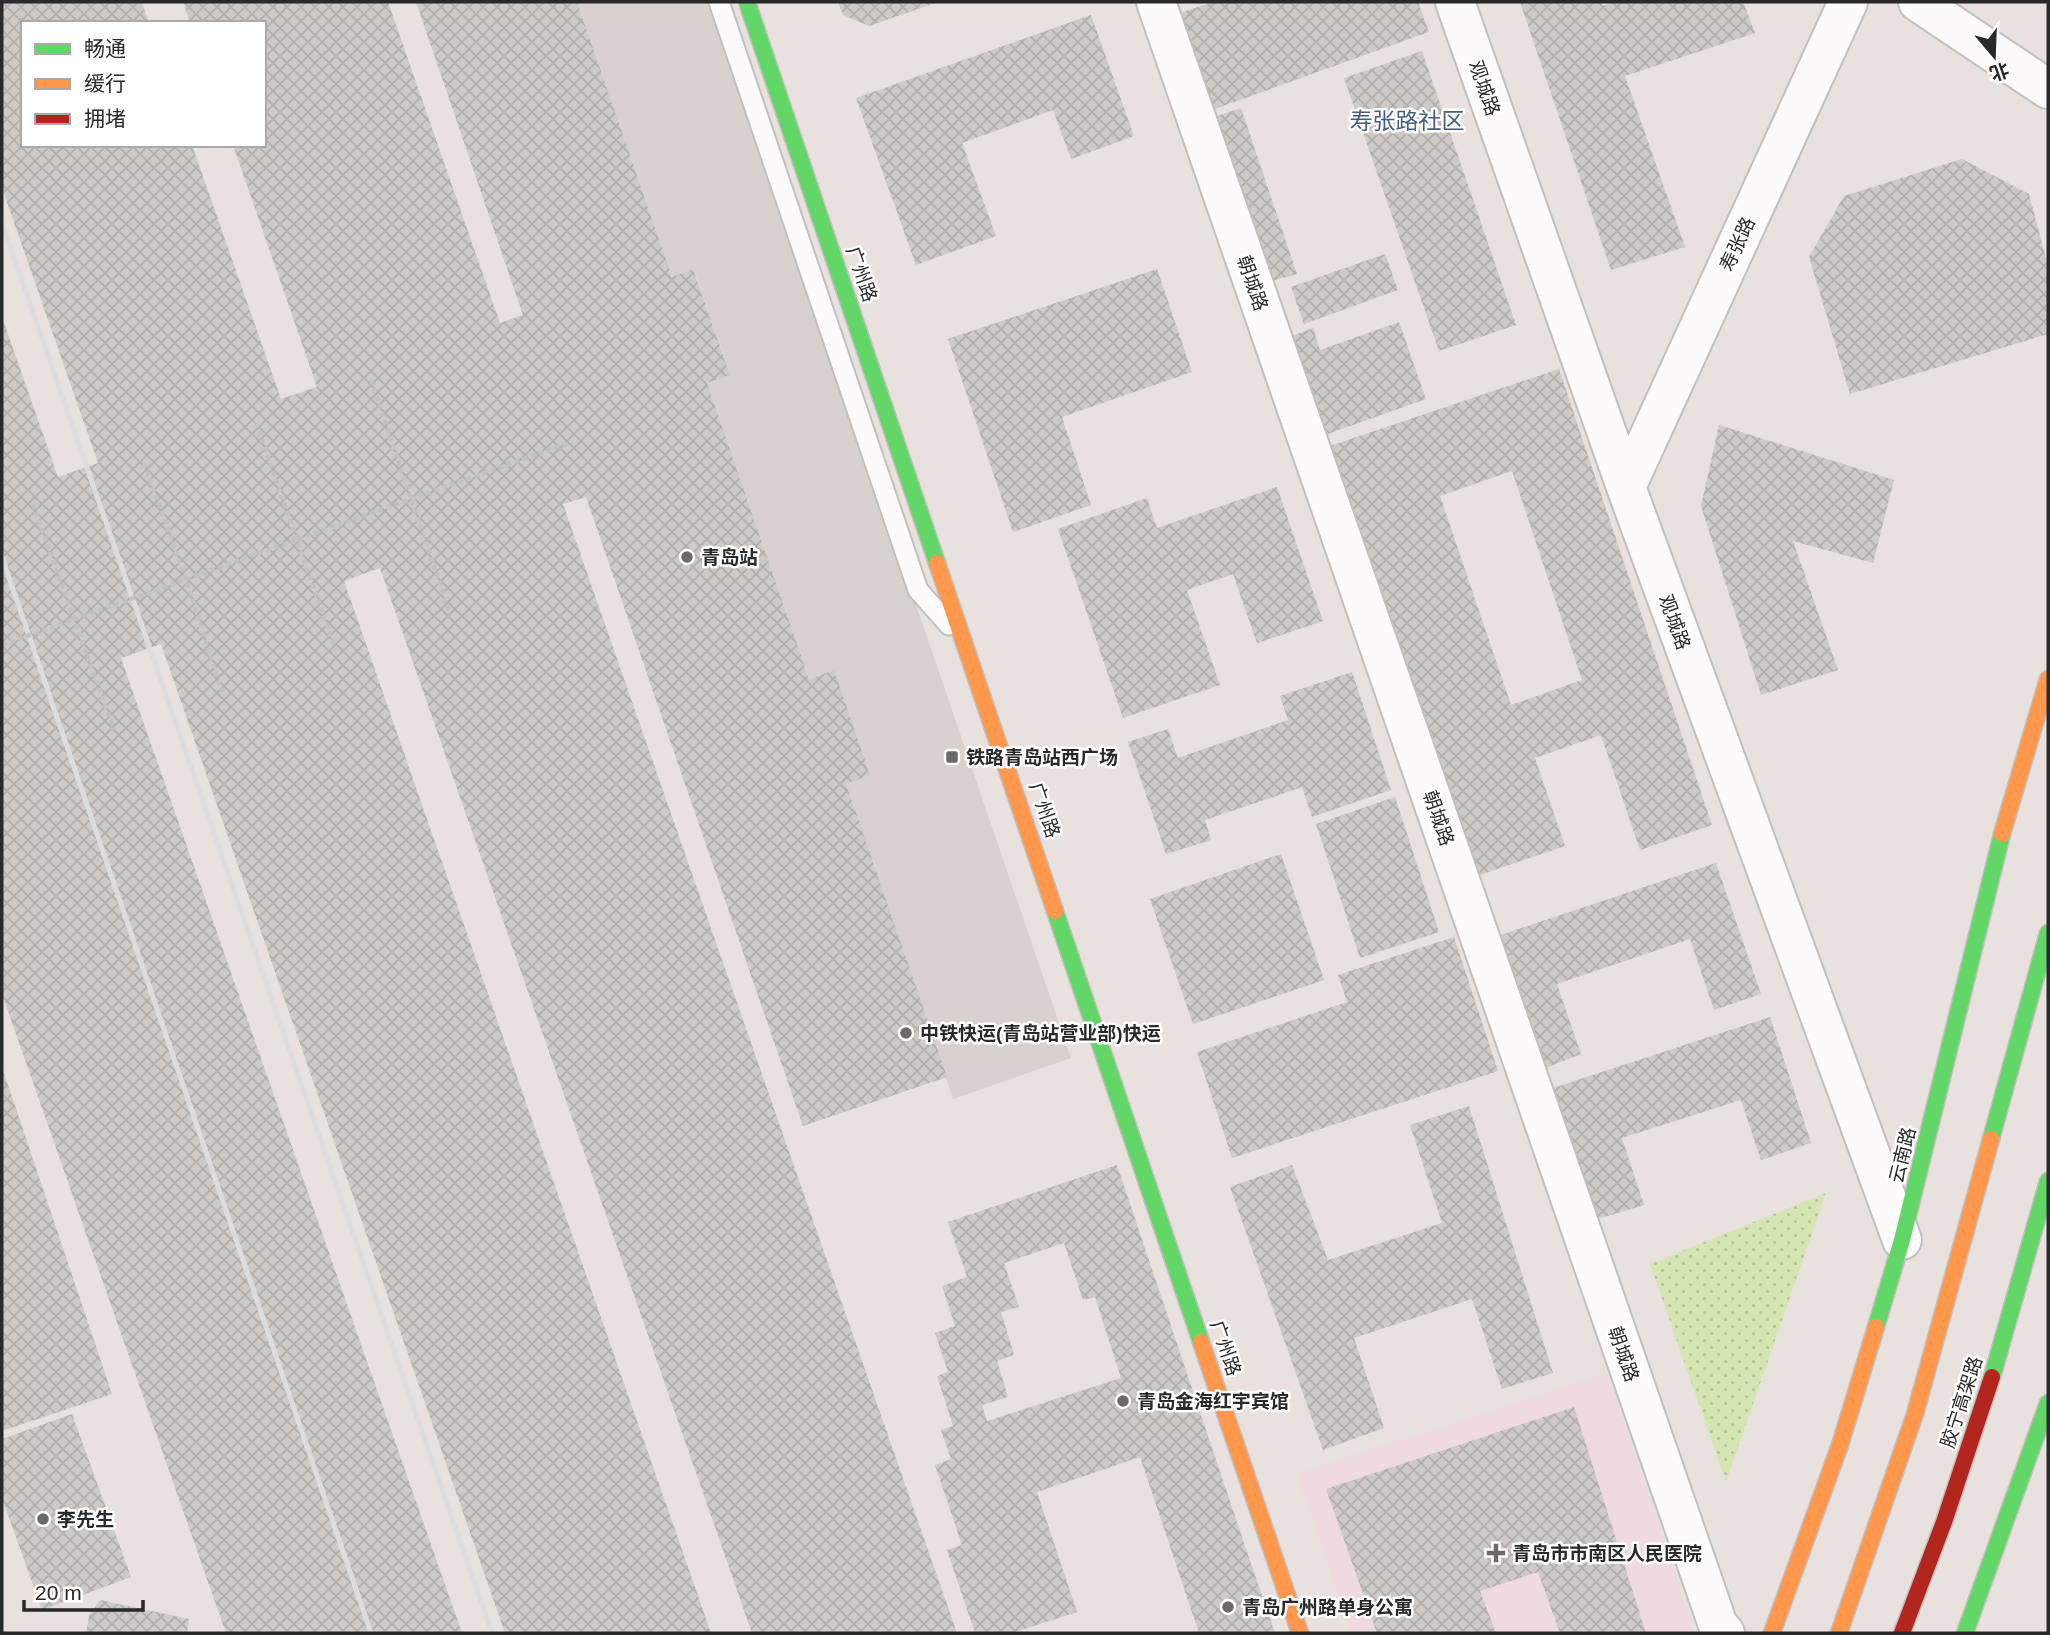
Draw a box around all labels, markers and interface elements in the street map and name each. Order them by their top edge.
legend [21,21,266,147]
north arrow [1959,21,2029,91]
text: 畅通 [84,37,126,60]
street label: 观城路 [1465,58,1504,119]
text: 北 [1987,59,2012,85]
text: 缓行 [84,72,126,95]
text: 拥堵 [84,107,126,130]
district label: 寿张路社区 [1350,108,1465,134]
street label: 寿张路 [1716,214,1759,274]
street label: 广州路 [842,244,881,305]
street label: 朝城路 [1233,253,1272,314]
place label: 青岛站 [701,547,758,568]
marker: 青岛站 [679,549,695,565]
street label: 观城路 [1655,592,1694,653]
place label: 铁路青岛站西广场 [966,747,1118,768]
marker: 铁路青岛站西广场 [944,749,960,765]
street label: 广州路 [1025,780,1064,841]
street label: 朝城路 [1419,788,1458,849]
place label: 中铁快运(青岛站营业部)快运 [920,1023,1161,1044]
marker: 中铁快运(青岛站营业部)快运 [898,1025,914,1041]
street label: 云南路 [1885,1125,1920,1185]
street label: 广州路 [1206,1318,1245,1379]
street label: 朝城路 [1604,1324,1643,1385]
street label: 胶宁高架路 [1937,1354,1986,1451]
place label: 青岛金海红宇宾馆 [1137,1391,1289,1412]
marker: 青岛金海红宇宾馆 [1115,1393,1131,1409]
place label: 李先生 [57,1509,114,1530]
marker: 李先生 [35,1511,51,1527]
marker: 青岛市市南区人民医院 [1486,1543,1506,1563]
place label: 青岛市市南区人民医院 [1512,1543,1702,1564]
scale bar [24,1568,144,1612]
text: 20 m [35,1581,82,1604]
place label: 青岛广州路单身公寓 [1242,1597,1413,1618]
marker: 青岛广州路单身公寓 [1220,1599,1236,1615]

